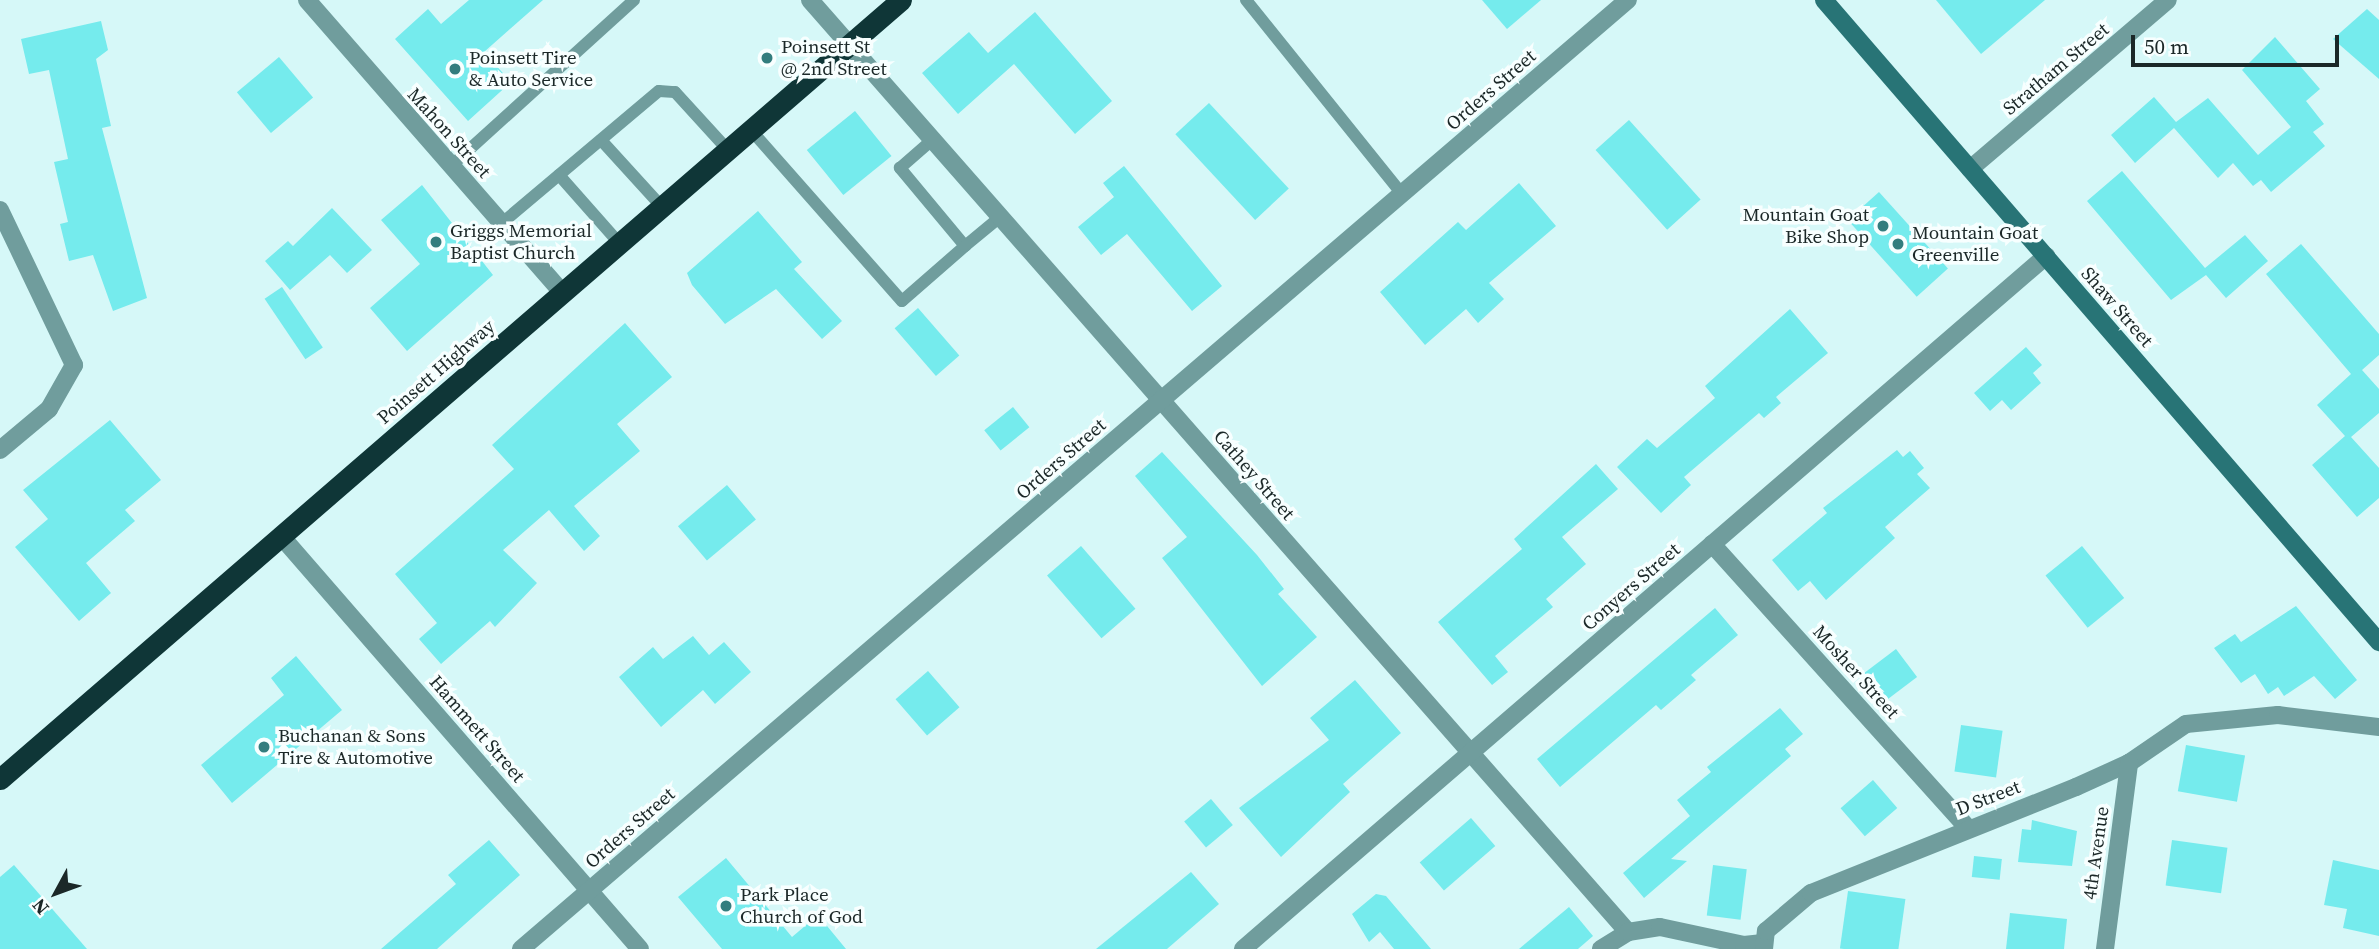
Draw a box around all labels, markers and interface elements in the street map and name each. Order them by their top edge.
street label: Stratham Street [1998,18,2114,120]
scale bar [2134,21,2342,65]
text: 50 m [2144,32,2189,61]
place label: Poinsett St @ 2nd Street [781,36,887,80]
street label: Orders Street [1441,45,1541,135]
place label: Poinsett Tire & Auto Service [469,47,593,91]
marker: Poinsett St @ 2nd Street [759,50,775,66]
marker: Poinsett Tire & Auto Service [447,61,463,77]
street label: Mahon Street [403,83,495,183]
place label: Mountain Goat Bike Shop [1743,204,1869,248]
marker: Mountain Goat Bike Shop [1875,218,1891,234]
place label: Griggs Memorial Baptist Church [450,220,592,264]
place label: Mountain Goat Greenville [1912,222,2038,266]
marker: Griggs Memorial Baptist Church [428,234,444,250]
marker: Mountain Goat Greenville [1890,236,1906,252]
street label: Shaw Street [2076,262,2158,352]
street label: Poinsett Highway [373,315,499,429]
street label: Orders Street [1011,414,1111,504]
street label: Cathey Street [1209,425,1299,525]
street label: Conyers Street [1577,538,1685,636]
street label: Mosher Street [1808,621,1904,723]
street label: Hammett Street [424,671,530,787]
place label: Buchanan & Sons Tire & Automotive [278,725,433,769]
marker: Buchanan & Sons Tire & Automotive [256,739,272,755]
street label: D Street [1953,775,2023,821]
street label: Orders Street [580,783,680,873]
street label: 4th Avenue [2078,805,2114,901]
north arrow [21,858,91,928]
place label: Park Place Church of God [740,884,863,928]
text: N [26,893,55,921]
marker: Park Place Church of God [718,898,734,914]

